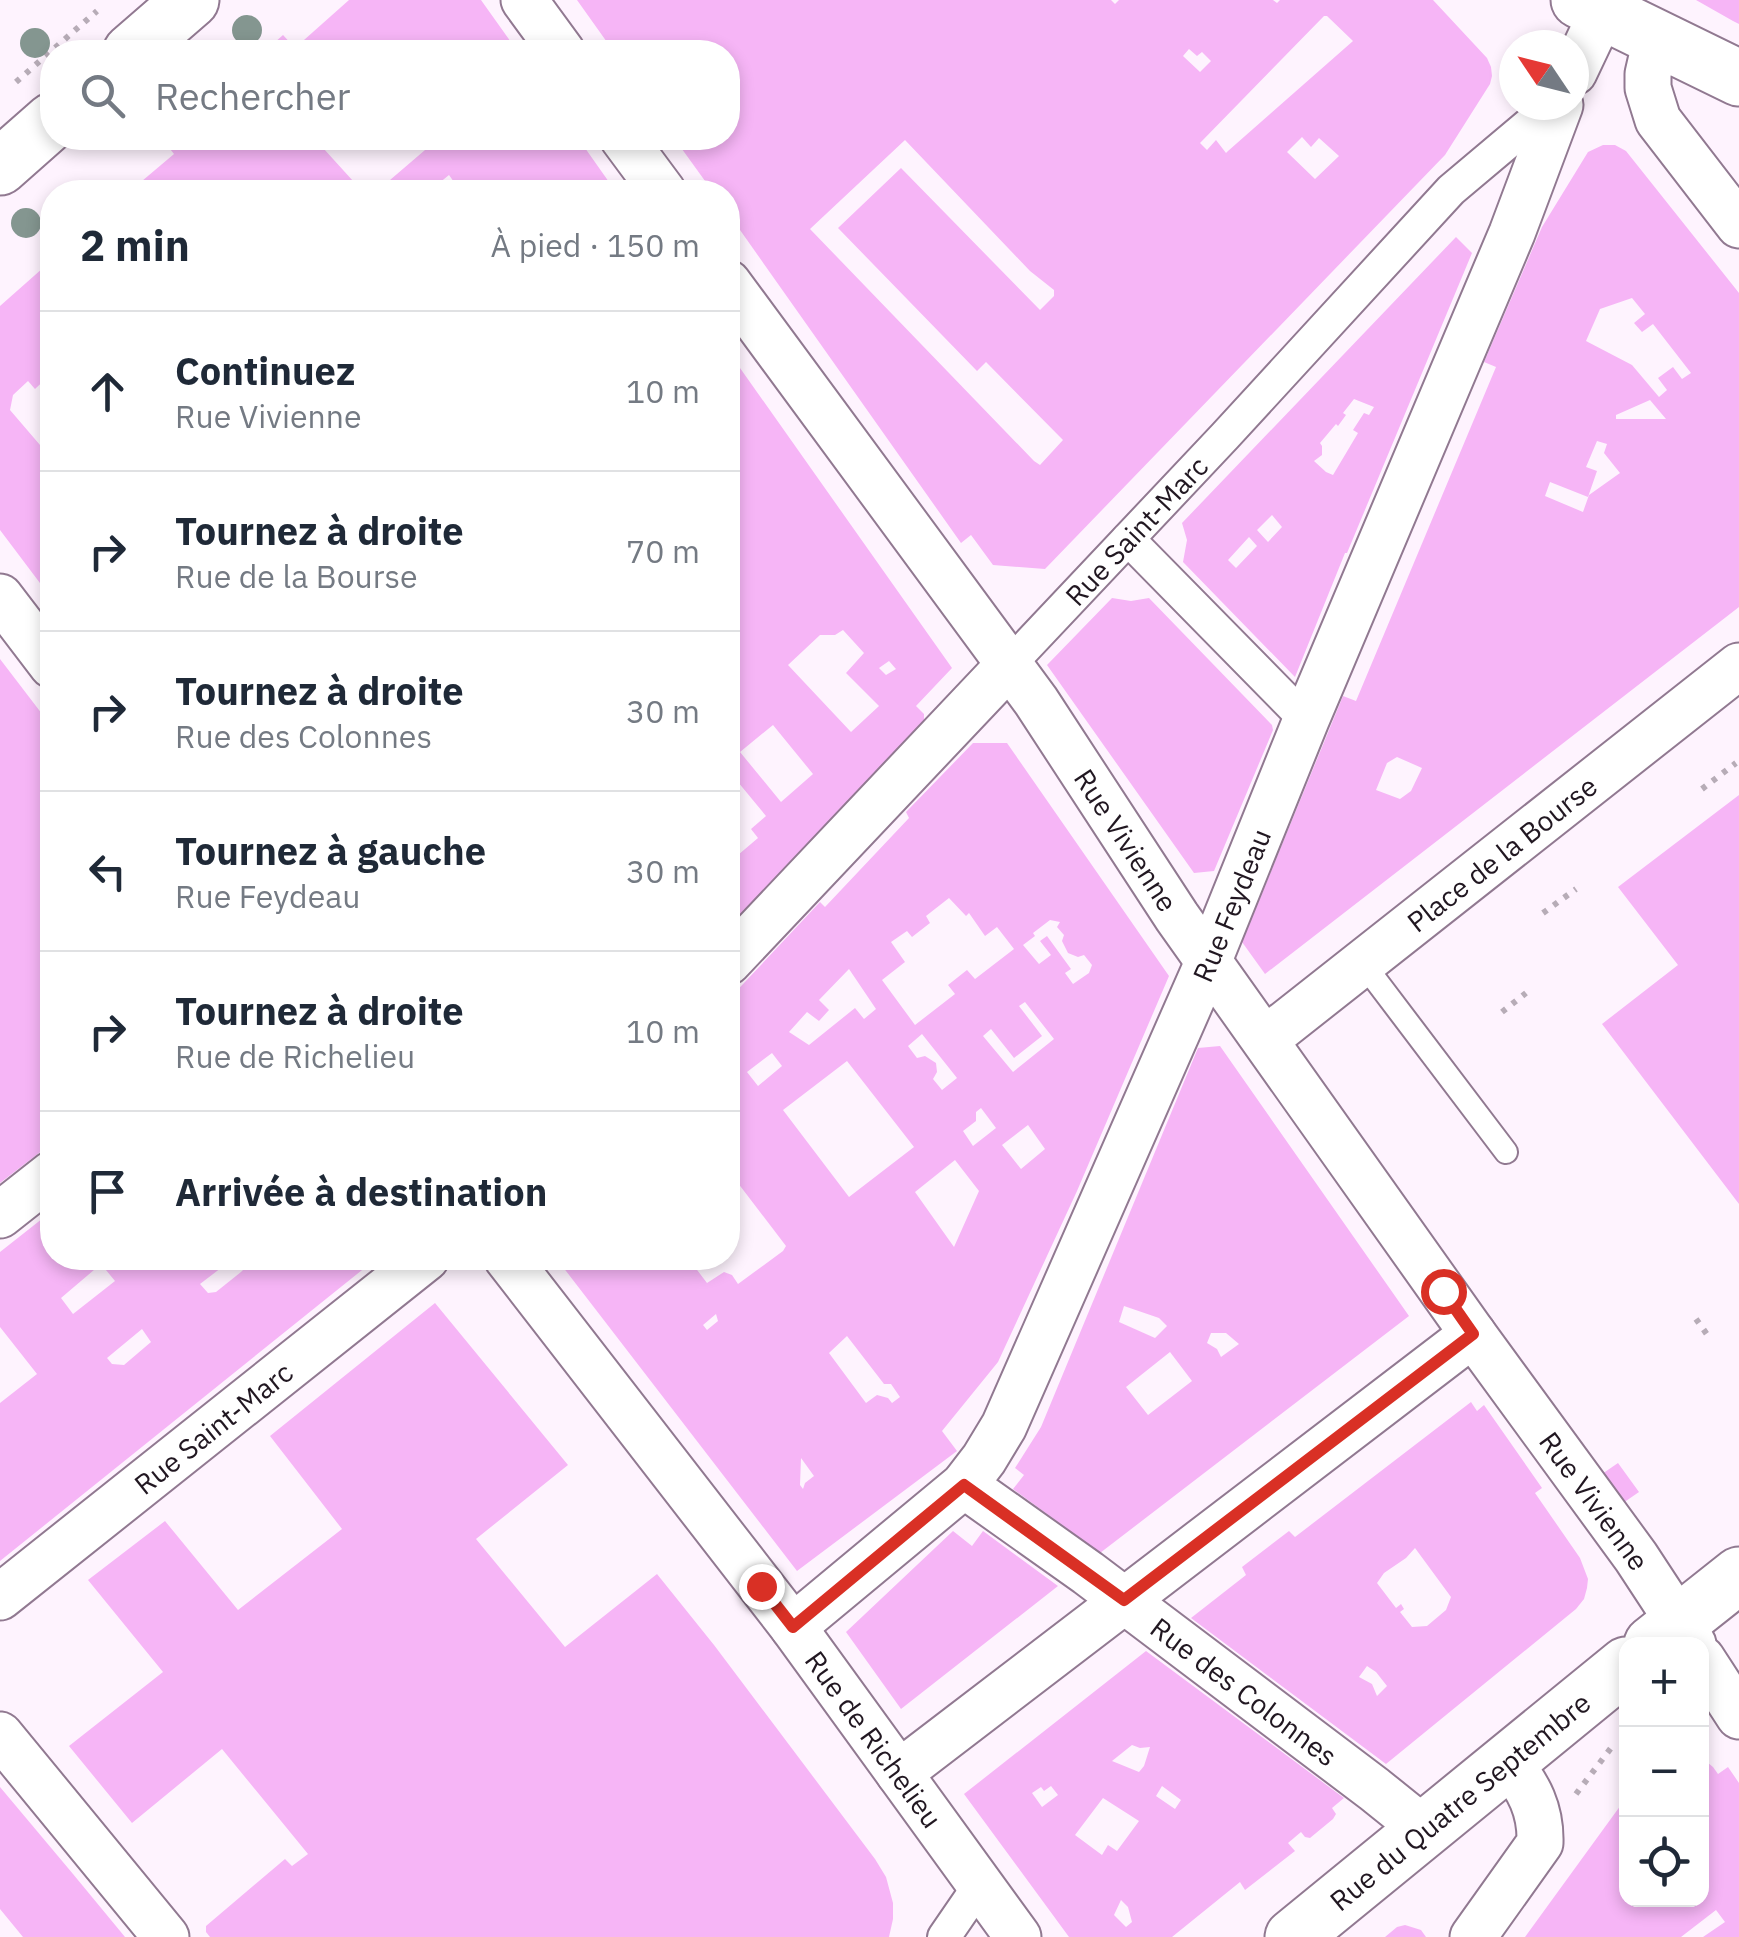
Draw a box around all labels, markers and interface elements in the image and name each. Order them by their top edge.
north arrow [1499,30,1589,120]
search box [40,40,740,150]
icon: search [75,68,130,123]
text: Rechercher [155,71,350,120]
text: 2 min [80,218,190,273]
text: À pied · 150 m [491,224,700,266]
text: Continuez [175,346,355,395]
icon: ahead [80,364,135,419]
text: 10 m [626,370,700,412]
text: Rue Vivienne [175,395,362,437]
street label: Rue Saint-Marc [1056,448,1215,613]
text: Tournez à droite [175,506,464,555]
icon: right [80,524,135,579]
text: 70 m [626,530,700,572]
text: Rue de la Bourse [175,555,418,597]
text: Tournez à droite [175,666,464,715]
icon: right [80,684,135,739]
text: 30 m [626,690,700,732]
text: Rue des Colonnes [175,715,432,757]
street label: Rue Vivienne [1067,761,1187,918]
street label: Place de la Bourse [1399,767,1604,940]
street label: Rue Feydeau [1183,823,1279,988]
text: Tournez à gauche [175,826,486,875]
icon: left [80,844,135,899]
text: 30 m [626,850,700,892]
text: Rue Feydeau [175,875,360,917]
text: Tournez à droite [175,986,464,1035]
icon: right [80,1004,135,1059]
text: 10 m [626,1010,700,1052]
text: Rue de Richelieu [175,1035,415,1077]
icon: arrive [80,1164,135,1219]
text: Arrivée à destination [175,1167,547,1216]
route start [1421,1269,1467,1315]
street label: Rue Saint-Marc [126,1353,300,1502]
street label: Rue Vivienne [1532,1424,1658,1577]
route end [739,1564,785,1610]
street label: Rue des Colonnes [1143,1609,1345,1774]
map controls [1619,1637,1709,1907]
button: + [1619,1637,1709,1727]
street label: Rue de Richelieu [797,1643,951,1835]
street label: Rue du Quatre Septembre [1321,1683,1598,1919]
button: − [1619,1727,1709,1817]
button: locate [1619,1817,1709,1907]

